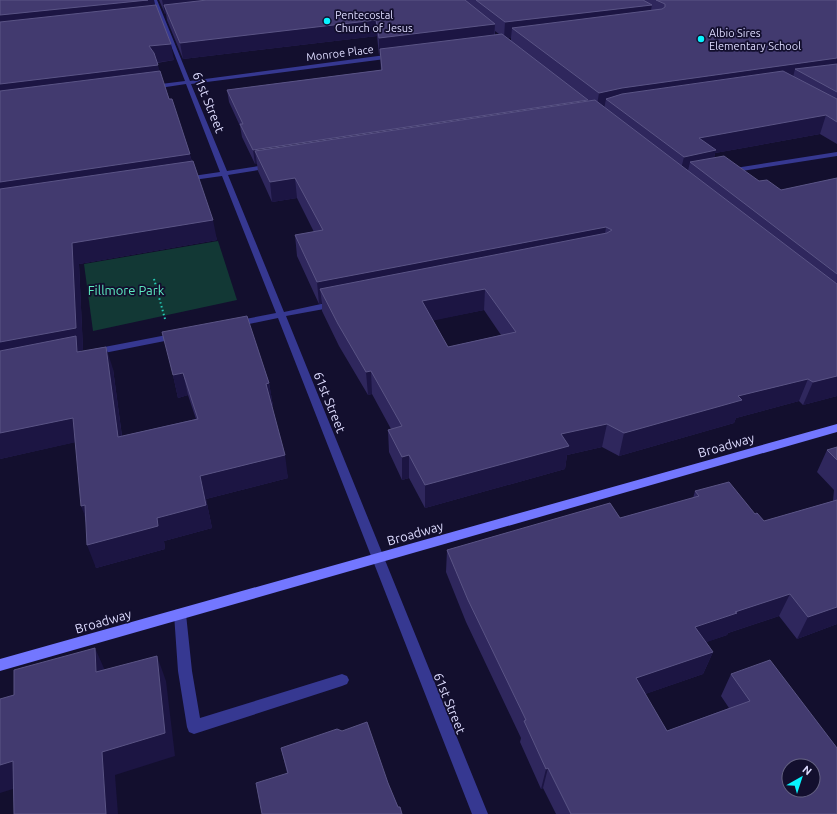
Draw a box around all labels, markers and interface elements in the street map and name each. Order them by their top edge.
place label: Pentecostal Church of Jesus [335,9,413,34]
marker: Pentecostal Church of Jesus [322,16,332,26]
place label: Albio Sires Elementary School [709,27,801,52]
marker: Albio Sires Elementary School [696,34,706,44]
street label: Monroe Place [306,43,374,63]
street label: 61st Street [190,69,228,135]
park label: Fillmore Park [88,283,165,297]
street label: 61st Street [311,369,349,435]
street label: Broadway [696,430,756,460]
street label: Broadway [385,518,445,548]
street label: Broadway [73,606,133,636]
street label: 61st Street [431,670,469,736]
north arrow [781,758,821,798]
text: N [800,763,814,777]

